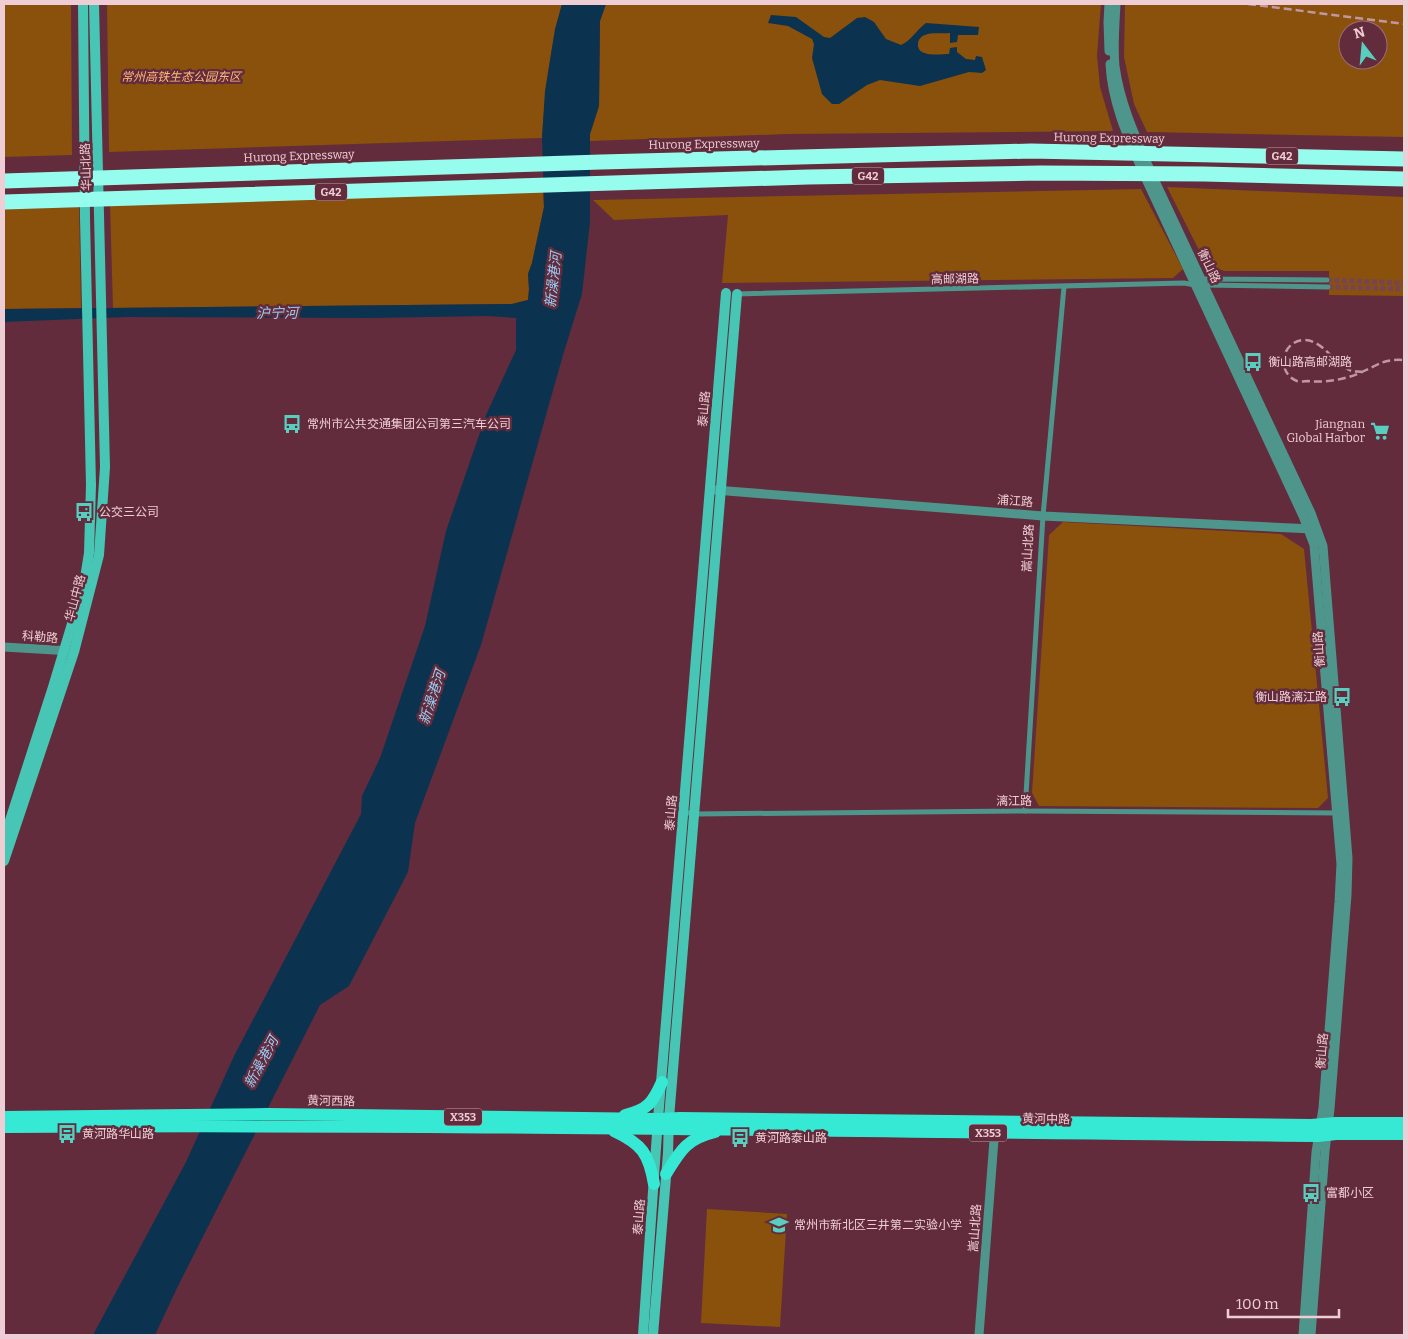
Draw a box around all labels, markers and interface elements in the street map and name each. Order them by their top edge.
north arrow [1338,20,1388,70]
text: N [1352,23,1367,43]
park label: 常州高铁生态公园东区 [121,70,243,84]
street label: Hurong Expressway [1053,130,1165,146]
street label: Hurong Expressway [648,136,760,152]
street label: 华山北路 [78,143,94,191]
street label: Hurong Expressway [243,147,355,165]
road number: G42 [1266,148,1298,164]
road number: G42 [852,168,884,185]
road number: G42 [315,183,347,200]
street label: 衡山路 [1195,247,1223,285]
water label: 新澡港河 [542,248,565,309]
street label: 高邮湖路 [931,272,979,286]
water label: 沪宁河 [256,305,301,322]
bus stop icon: 衡山路高邮湖路 [1242,351,1264,373]
place label: 衡山路高邮湖路 [1268,355,1352,369]
street label: 泰山路 [695,390,713,428]
bus stop icon: 常州市公共交通集团公司第三汽车公司 [281,413,303,435]
place label: 常州市公共交通集团公司第三汽车公司 [307,417,511,431]
place label: Jiangnan Global Harbor [1286,417,1366,445]
supermarket icon: Jiangnan Global Harbor [1369,420,1391,442]
street label: 浦江路 [997,493,1033,509]
bus stop icon: 公交三公司 [73,501,95,523]
place label: 公交三公司 [99,505,159,519]
street label: 嵩山北路 [1020,524,1036,572]
street label: 华山中路 [62,573,88,623]
street label: 科勒路 [22,629,58,645]
street label: 衡山路 [1311,631,1327,667]
water label: 新澡港河 [416,665,450,726]
bus stop icon: 衡山路漓江路 [1331,686,1353,708]
place label: 衡山路漓江路 [1255,690,1327,704]
street label: 泰山路 [662,794,680,832]
street label: 漓江路 [996,794,1032,808]
water label: 新澡港河 [241,1031,284,1091]
street label: 衡山路 [1313,1032,1331,1070]
street label: 黄河西路 [307,1094,355,1108]
road number: X353 [444,1108,482,1126]
street label: 黄河中路 [1022,1112,1070,1126]
bus stop icon: 黄河路华山路 [56,1123,78,1145]
road number: X353 [969,1124,1007,1142]
place label: 黄河路华山路 [82,1127,154,1141]
bus stop icon: 黄河路泰山路 [729,1127,751,1149]
place label: 黄河路泰山路 [755,1131,827,1145]
bus stop icon: 富都小区 [1300,1182,1322,1204]
place label: 富都小区 [1326,1186,1374,1200]
street label: 泰山路 [631,1199,647,1235]
street label: 嵩山北路 [966,1204,984,1252]
school or university icon: 常州市新北区三井第二实验小学 [768,1214,790,1236]
place label: 常州市新北区三井第二实验小学 [794,1218,962,1232]
scale bar [1228,1286,1339,1318]
text: 100 m [1236,1295,1279,1313]

